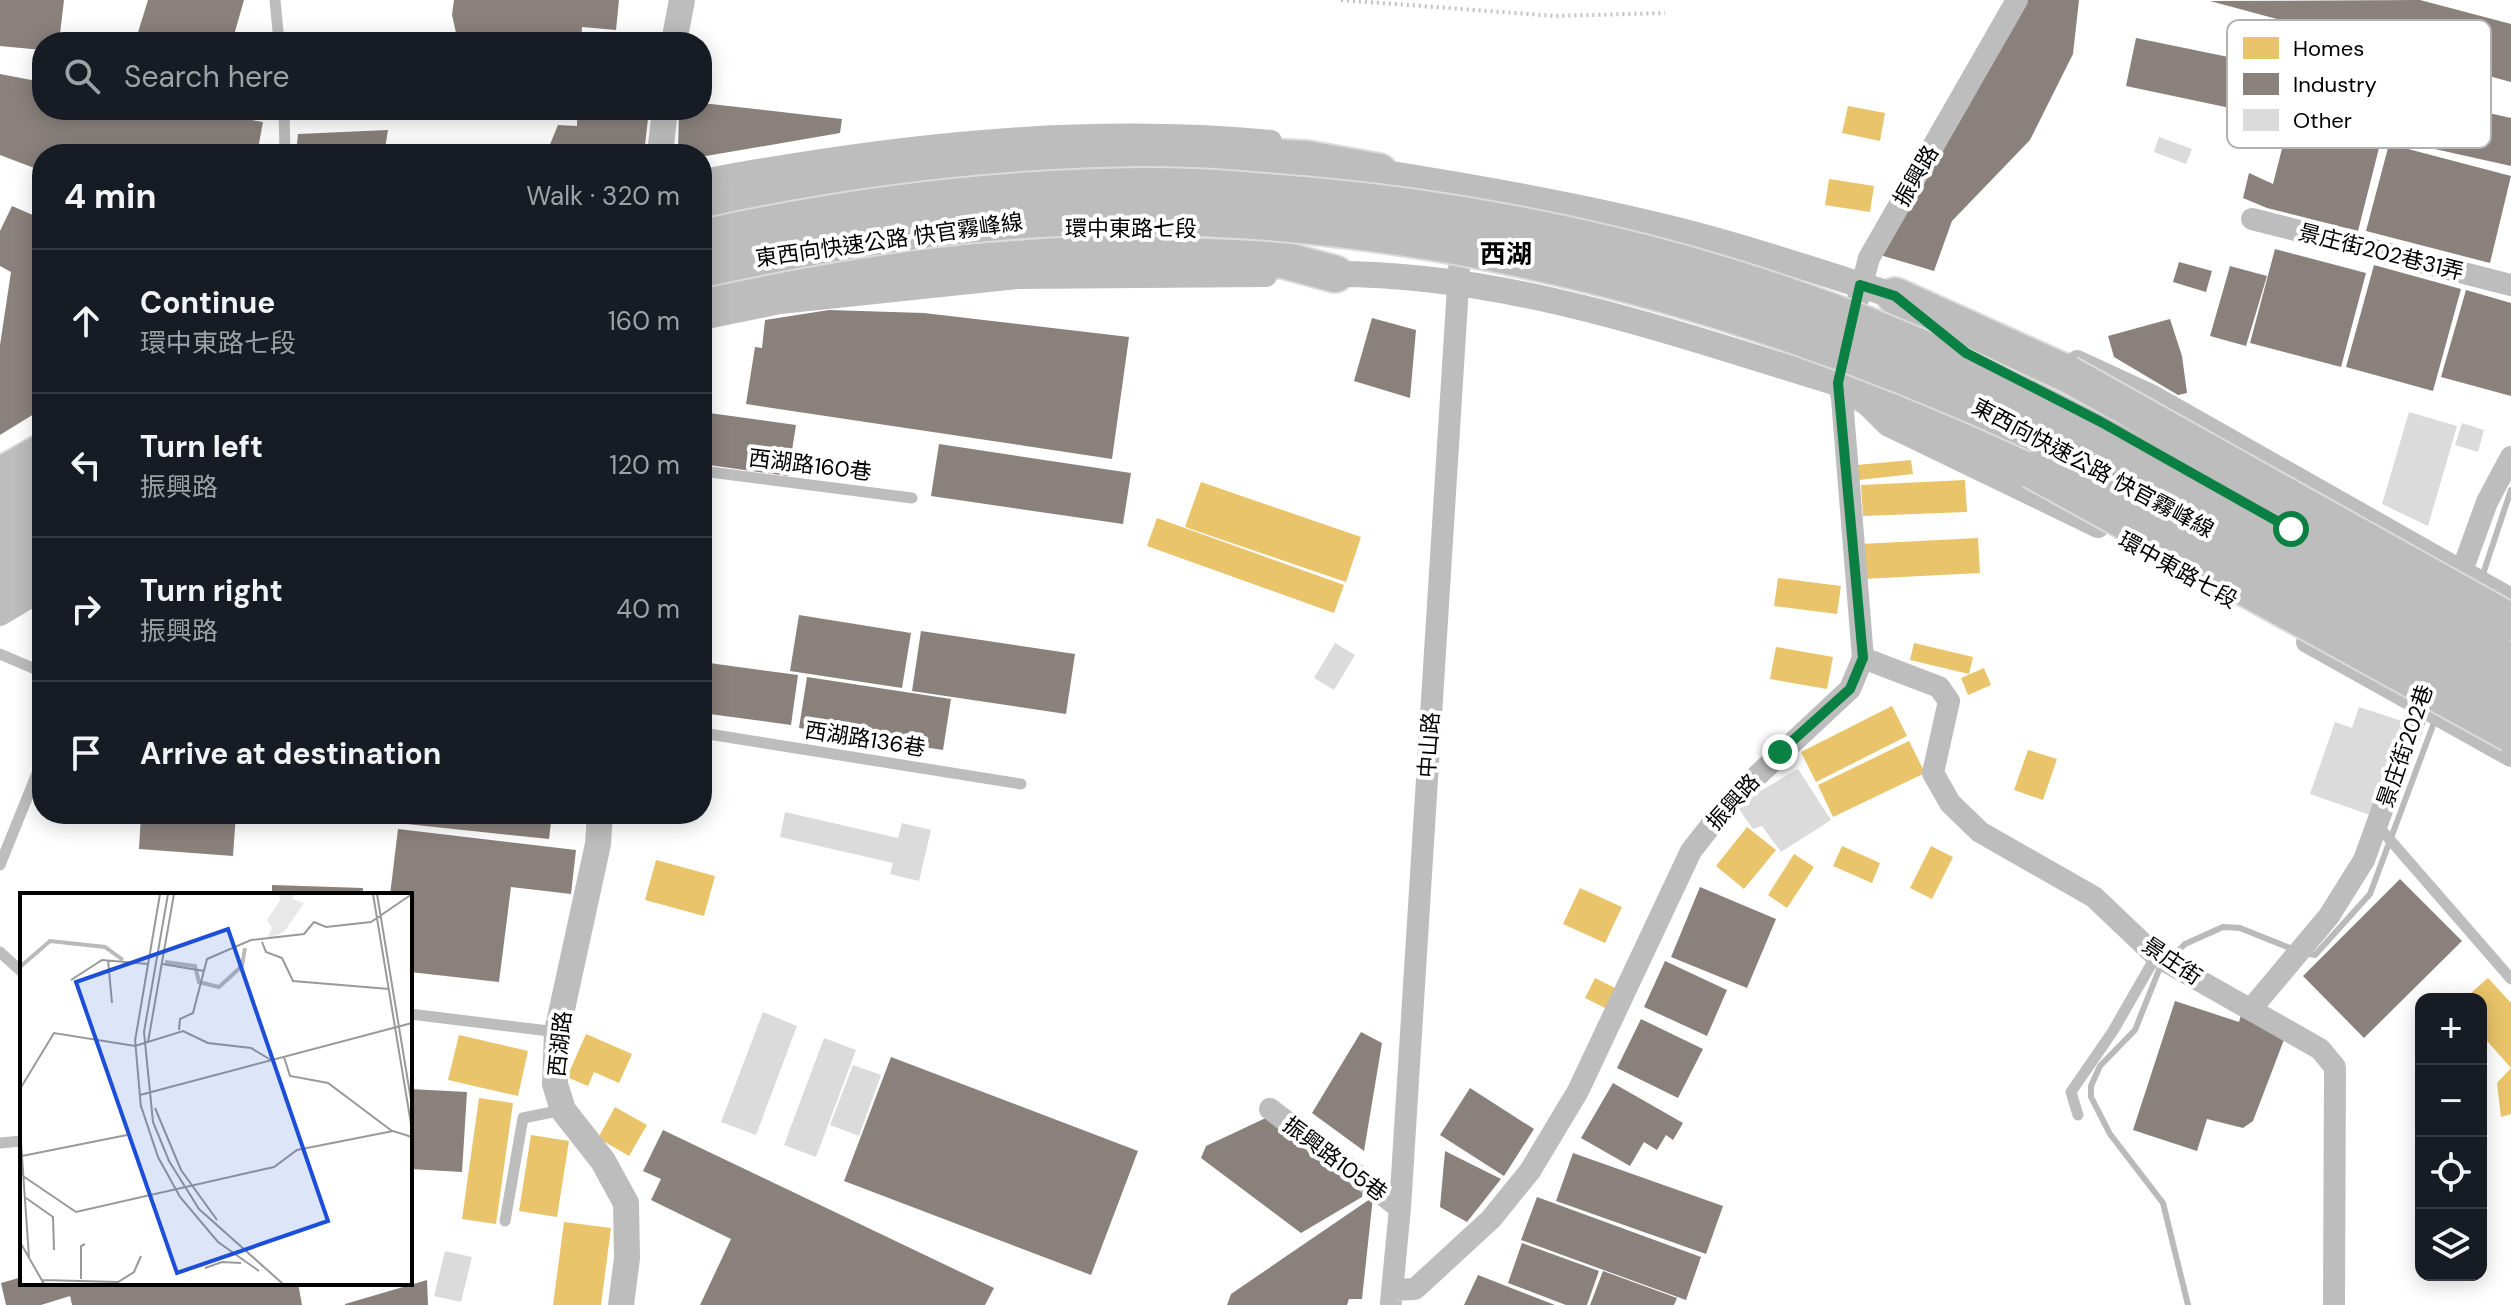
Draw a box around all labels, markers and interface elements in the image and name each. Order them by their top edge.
legend [2227,20,2491,148]
search box [32,32,712,120]
text: Homes [2293,34,2364,63]
icon: search [60,54,104,98]
text: Search here [124,57,290,96]
text: Industry [2293,70,2377,99]
text: Other [2293,106,2352,135]
street label: 振興路 [1887,140,1945,212]
text: 4 min [64,174,156,219]
text: Walk · 320 m [526,179,680,213]
street label: 東西向快速公路 快官霧峰線 [753,207,1025,273]
street label: 環中東路七段 [1065,214,1197,243]
street label: 景庄街202巷31弄 [2295,217,2467,287]
district label: 西湖 [1480,237,1532,271]
text: Continue [140,283,275,322]
icon: ahead [64,299,108,343]
text: 160 m [608,304,680,338]
text: 環中東路七段 [140,326,296,360]
street label: 東西向快速公路 快官霧峰線 [1967,392,2219,544]
text: Turn left [140,427,263,466]
icon: left [64,443,108,487]
street label: 西湖路160巷 [747,443,873,487]
text: 120 m [609,448,680,482]
text: 振興路 [140,470,218,504]
route start [2273,511,2309,547]
street label: 環中東路七段 [2113,525,2243,615]
text: Turn right [140,571,283,610]
icon: right [64,587,108,631]
text: 40 m [616,592,680,626]
text: 振興路 [140,614,218,648]
street label: 景庄街202巷 [2370,681,2440,811]
street label: 中山路 [1412,711,1446,779]
street label: 西湖路136巷 [803,715,927,763]
icon: arrive [64,731,108,775]
text: Arrive at destination [140,734,441,773]
route end [1762,734,1798,770]
street label: 振興路 [1700,768,1766,836]
inset map [20,893,412,1285]
street label: 景庄街 [2137,931,2207,991]
map controls [2415,993,2487,1281]
button: + [2415,993,2487,1065]
street label: 西湖路 [542,1010,578,1078]
button: − [2415,1065,2487,1137]
street label: 振興路105巷 [1277,1110,1393,1208]
button: locate [2415,1137,2487,1209]
button: layers [2415,1209,2487,1281]

